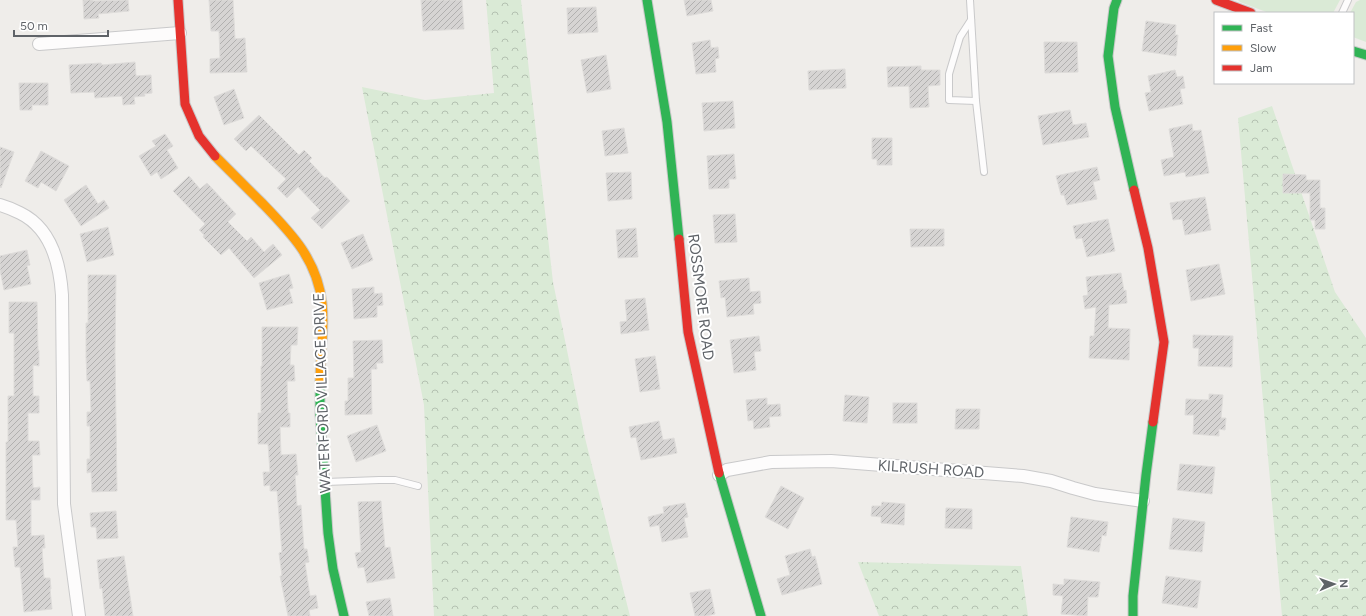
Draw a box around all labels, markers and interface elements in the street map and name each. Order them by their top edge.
scale bar [14,12,108,38]
legend [1214,12,1354,84]
text: 50 m [20,19,48,33]
text: Fast [1250,21,1273,35]
text: Slow [1250,41,1277,55]
text: Jam [1250,61,1273,75]
street label: ROSSMORE ROAD [684,233,718,361]
street label: WATERFORD VILLAGE DRIVE [310,293,334,493]
street label: KILRUSH ROAD [877,456,985,482]
north arrow [1314,564,1354,604]
text: N [1337,579,1350,588]

